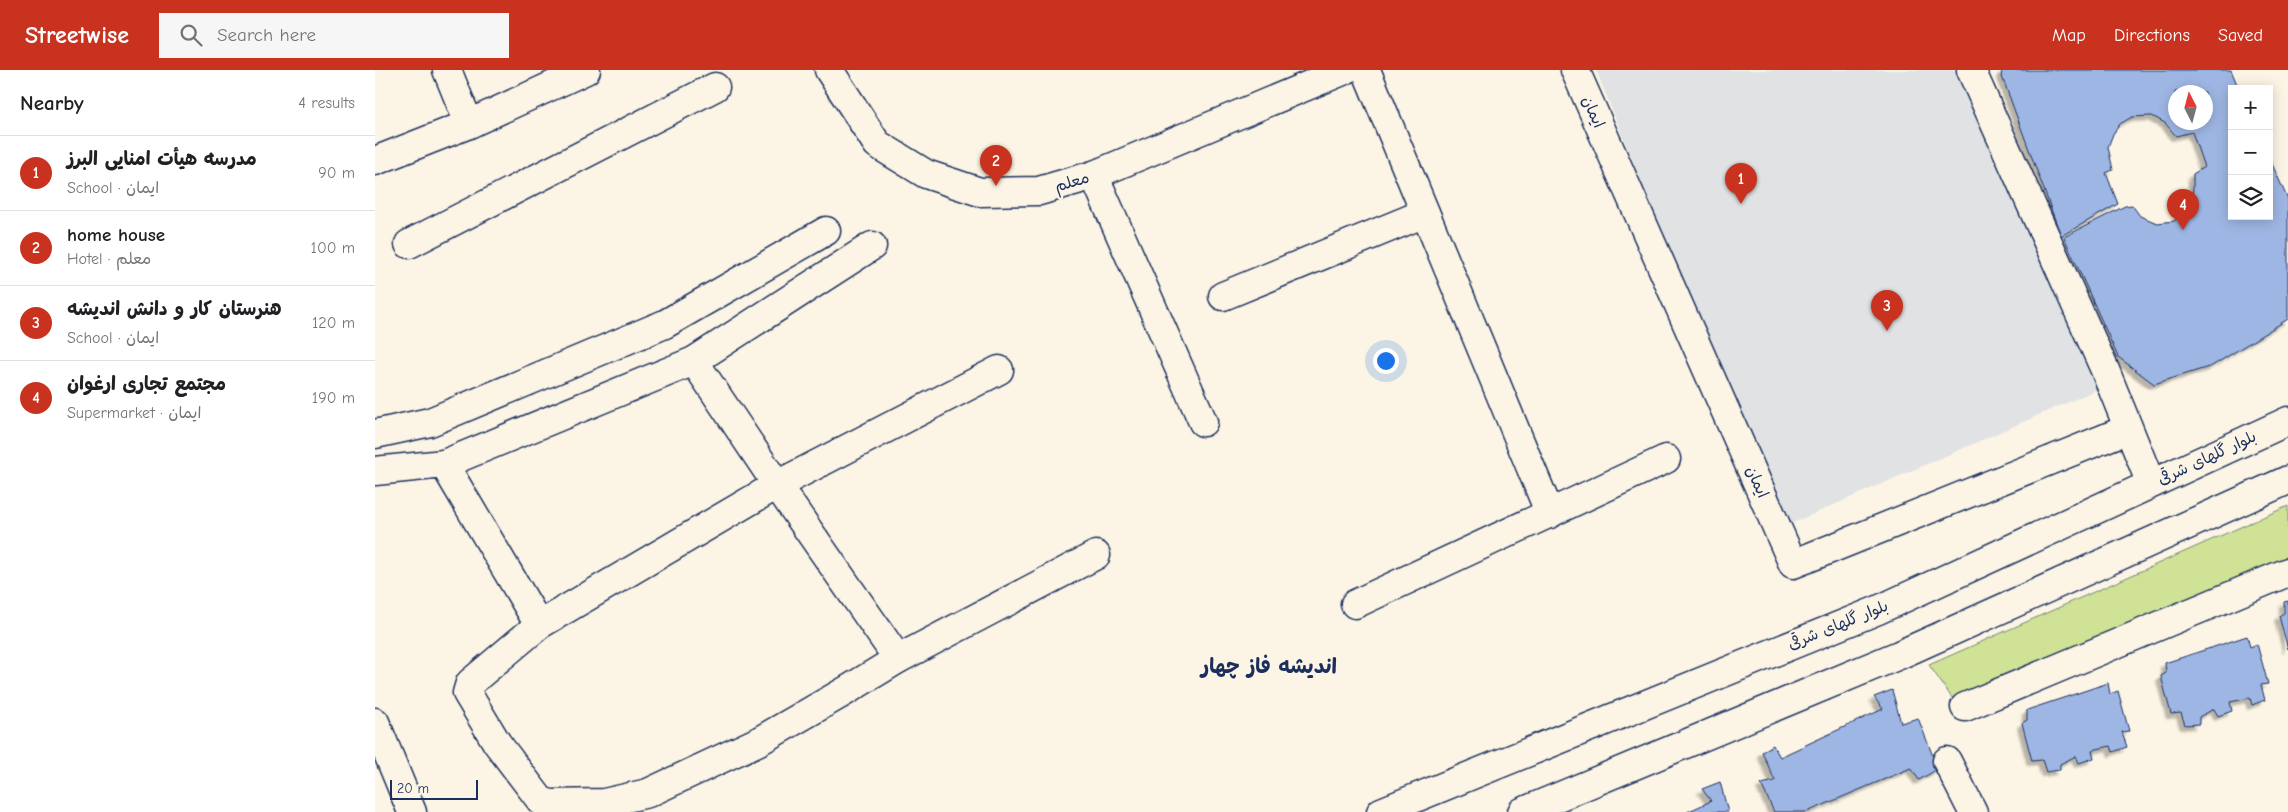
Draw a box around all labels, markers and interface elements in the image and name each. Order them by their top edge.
search box [159,13,509,58]
text: Streetwise [25,21,129,49]
icon: search [177,21,205,49]
text: Search here [217,24,316,46]
text: Map [2052,25,2086,46]
text: Directions [2114,25,2190,46]
text: Saved [2218,25,2263,46]
north arrow [2168,85,2213,130]
map controls [2228,85,2273,220]
button: + [2228,85,2273,130]
text: Nearby [20,91,84,115]
street label: ایمان [1578,93,1608,131]
text: 4 results [298,94,355,112]
button: − [2228,130,2273,175]
pin: 2 [980,145,1012,186]
text: مدرسه هیأت امنایی البرز [67,148,257,170]
pin: 1 [1725,163,1757,204]
text: 1 [33,164,39,182]
text: 90 m [318,164,355,182]
street label: معلم [1053,169,1092,198]
button: layers [2228,175,2273,220]
text: School · ایمان [67,179,159,197]
pin: 4 [2167,189,2199,230]
text: home house [67,224,165,246]
text: 2 [32,239,40,257]
text: 100 m [311,239,355,257]
text: Hotel · معلم [67,250,151,268]
pin: 3 [1871,290,1903,331]
text: هنرستان کار و دانش اندیشه [67,298,282,320]
text: 3 [32,314,40,332]
text: 120 m [312,314,355,332]
text: School · ایمان [67,329,159,347]
your location [1373,348,1399,374]
text: مجتمع تجاری ارغوان [67,373,226,395]
text: 4 [32,389,40,407]
text: 190 m [312,389,355,407]
text: Supermarket · ایمان [67,404,201,422]
street label: بلوار گلهای شرقی [2154,425,2260,490]
street label: ایمان [1742,463,1772,501]
street label: بلوار گلهای شرقی [1784,595,1891,654]
district label: اندیشه فاز چهار [1199,654,1337,679]
scale bar [390,777,477,800]
text: 20 m [397,780,429,797]

